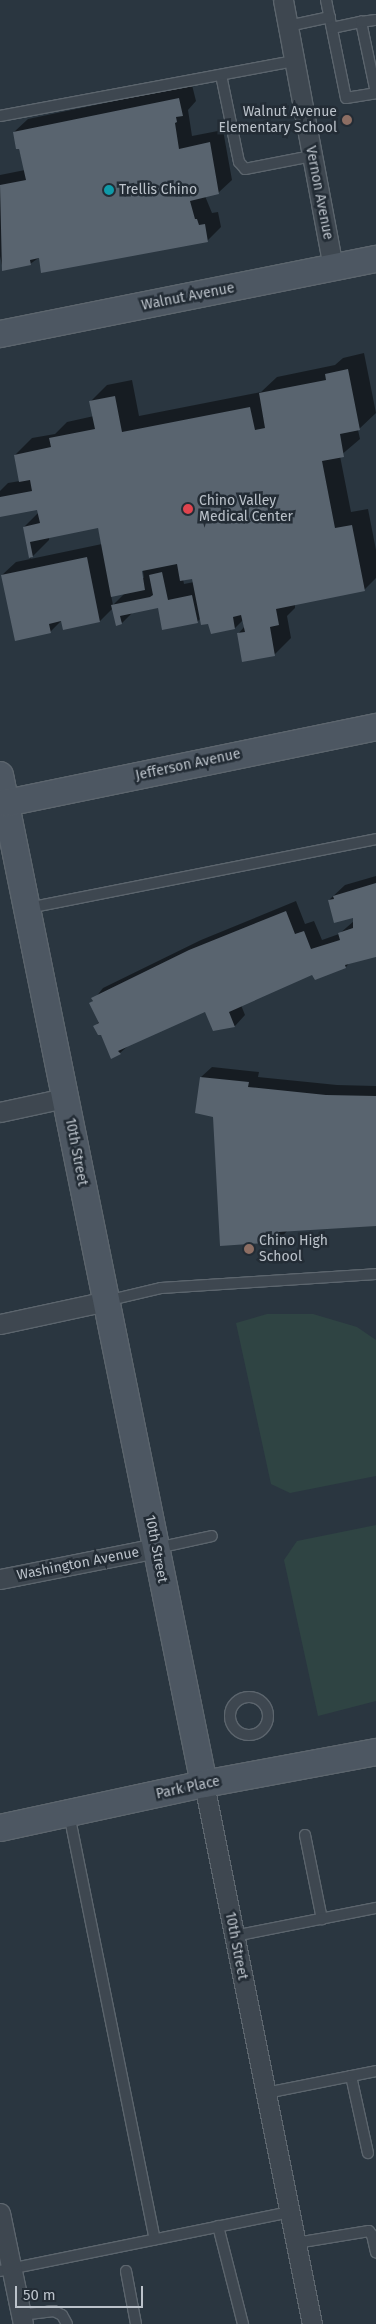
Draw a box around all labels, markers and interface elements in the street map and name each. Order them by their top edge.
place label: Walnut Avenue Elementary School [219,104,337,136]
marker: Walnut Avenue Elementary School [341,114,353,126]
street label: Vernon Avenue [302,145,336,241]
place label: Trellis Chino [119,182,197,198]
marker: Trellis Chino [103,184,115,196]
street label: Walnut Avenue [140,280,236,314]
place label: Chino Valley Medical Center [199,493,293,526]
marker: Chino Valley Medical Center [181,502,195,516]
street label: Jefferson Avenue [134,746,242,784]
street label: 10th Street [61,1117,91,1187]
place label: Chino High School [259,1233,328,1266]
marker: Chino High School [243,1243,255,1255]
street label: 10th Street [141,1514,171,1584]
street label: Washington Avenue [15,1544,141,1584]
street label: Park Place [154,1773,222,1803]
street label: 10th Street [221,1911,251,1981]
scale bar [18,2276,145,2308]
text: 50 m [23,2286,56,2304]

